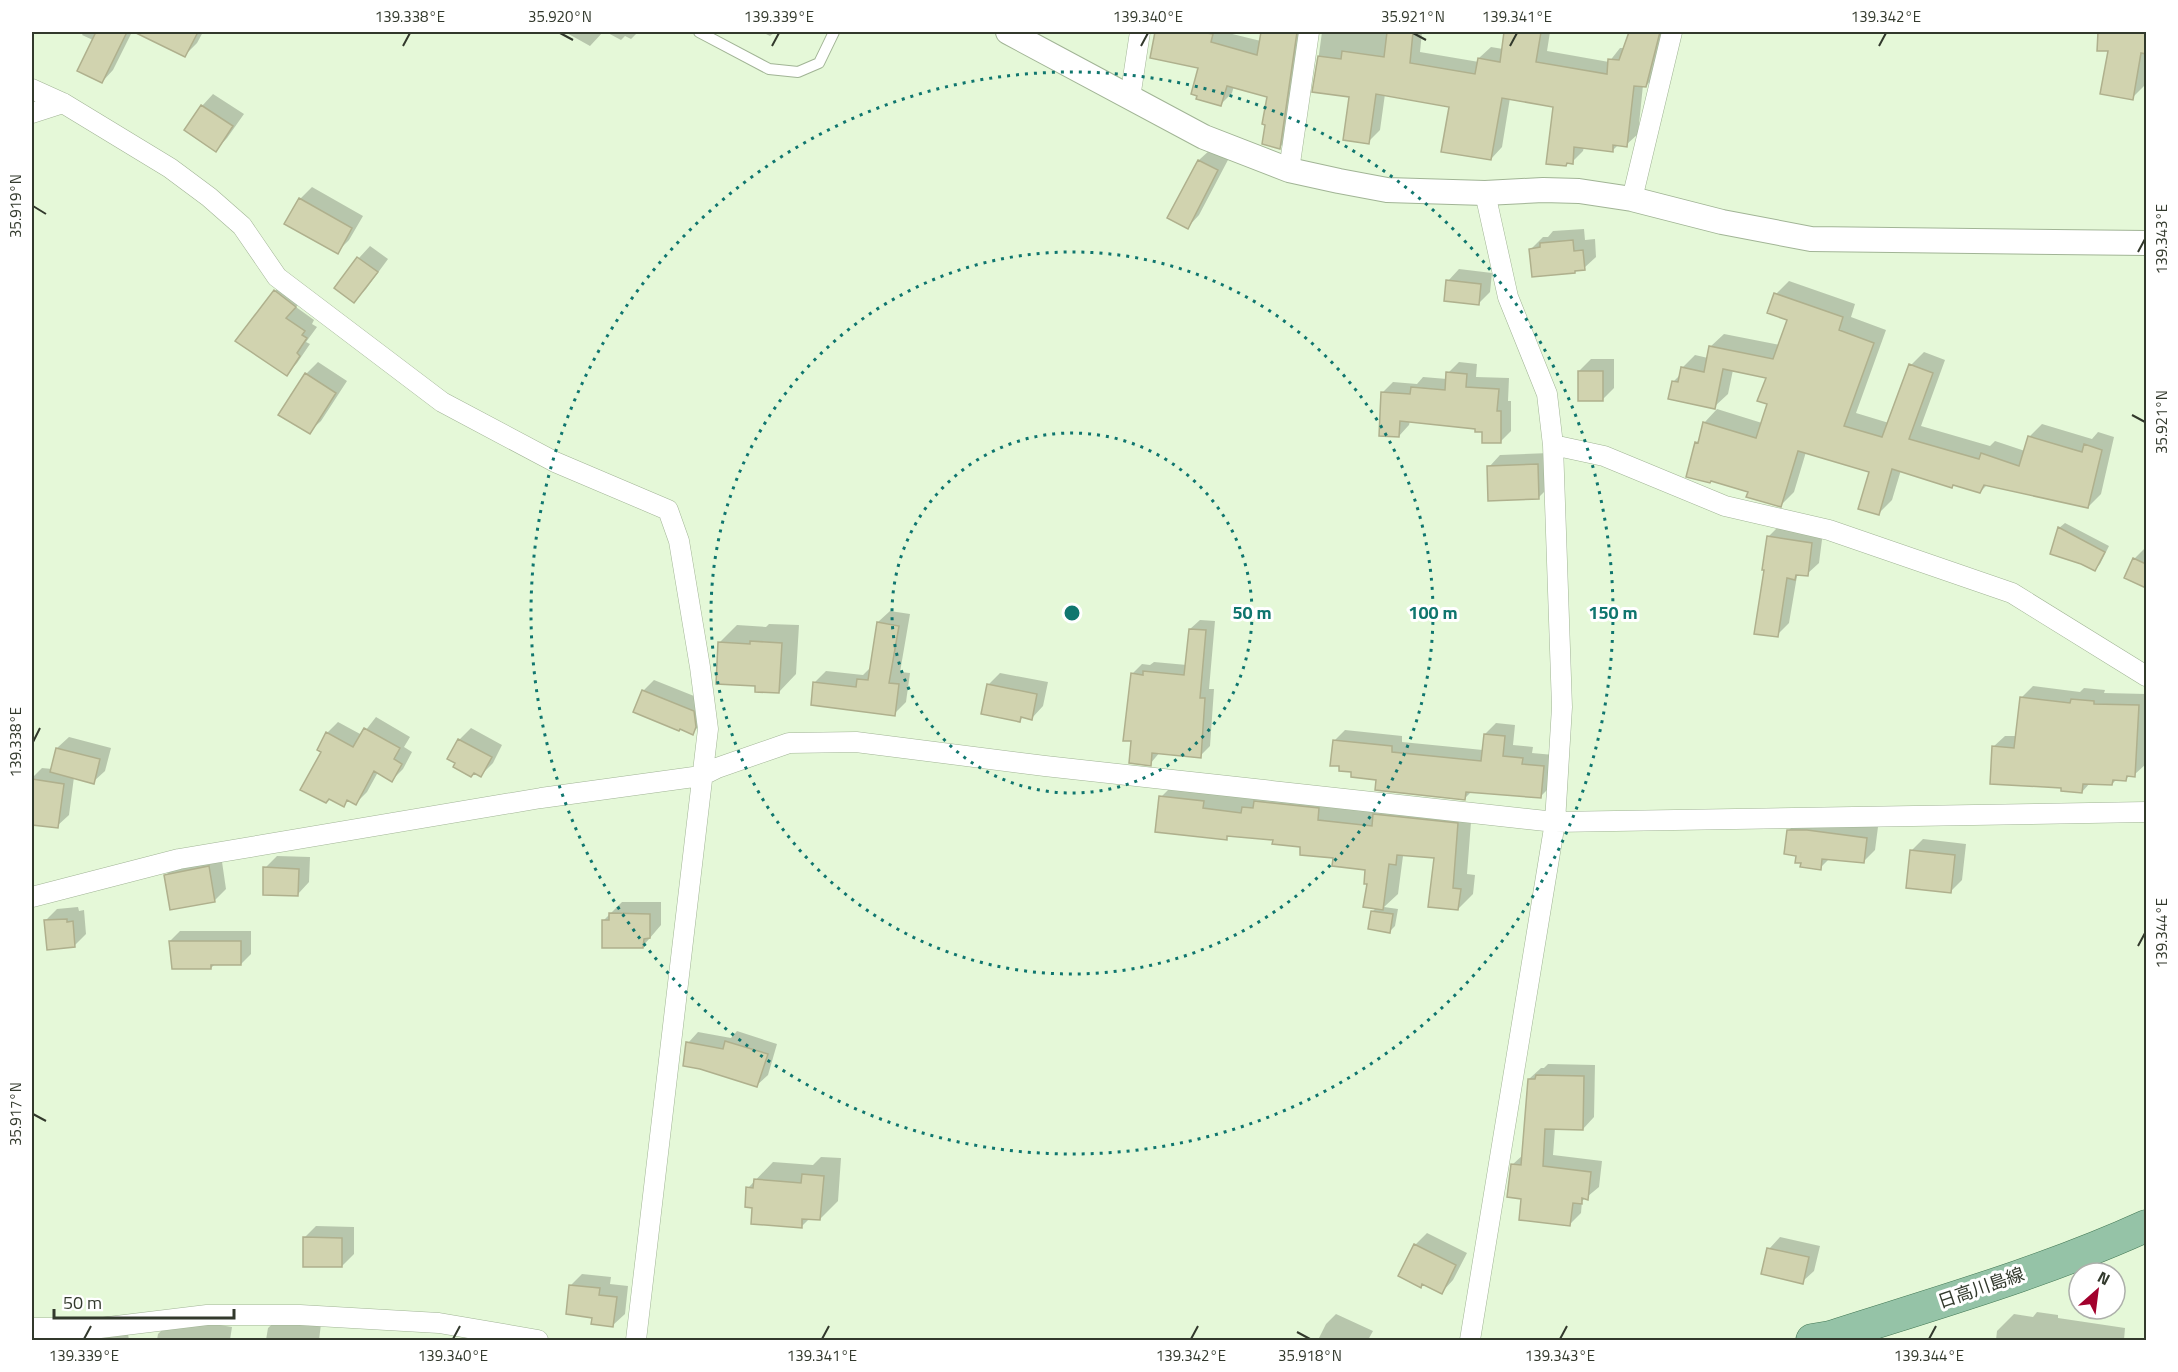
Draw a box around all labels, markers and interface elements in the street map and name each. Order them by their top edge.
text: 139.338°E [375,5,445,28]
text: 35.920°N [528,5,592,28]
text: 139.339°E [744,5,814,28]
text: 139.340°E [1113,5,1183,28]
text: 35.921°N [1381,5,1445,28]
text: 139.341°E [1482,5,1552,28]
text: 139.342°E [1851,5,1921,28]
text: 35.919°N [4,174,27,238]
text: 139.343°E [2150,204,2173,274]
text: 35.921°N [2150,390,2173,454]
text: 50 m [1232,599,1272,626]
text: 100 m [1408,599,1458,626]
text: 150 m [1588,599,1638,626]
centre of rings [1062,603,1082,623]
text: 139.338°E [4,707,27,777]
text: 139.344°E [2150,898,2173,968]
text: 35.917°N [4,1082,27,1146]
street label: 日高川島線 [1934,1260,2028,1315]
north arrow [2067,1261,2127,1321]
text: N [2094,1265,2115,1291]
scale bar [54,1282,234,1320]
text: 50 m [63,1289,102,1316]
text: 139.339°E [49,1344,119,1367]
text: 139.340°E [418,1344,488,1367]
text: 139.341°E [787,1344,857,1367]
text: 139.342°E [1156,1344,1226,1367]
text: 35.918°N [1278,1344,1342,1367]
text: 139.343°E [1525,1344,1595,1367]
text: 139.344°E [1894,1344,1964,1367]

